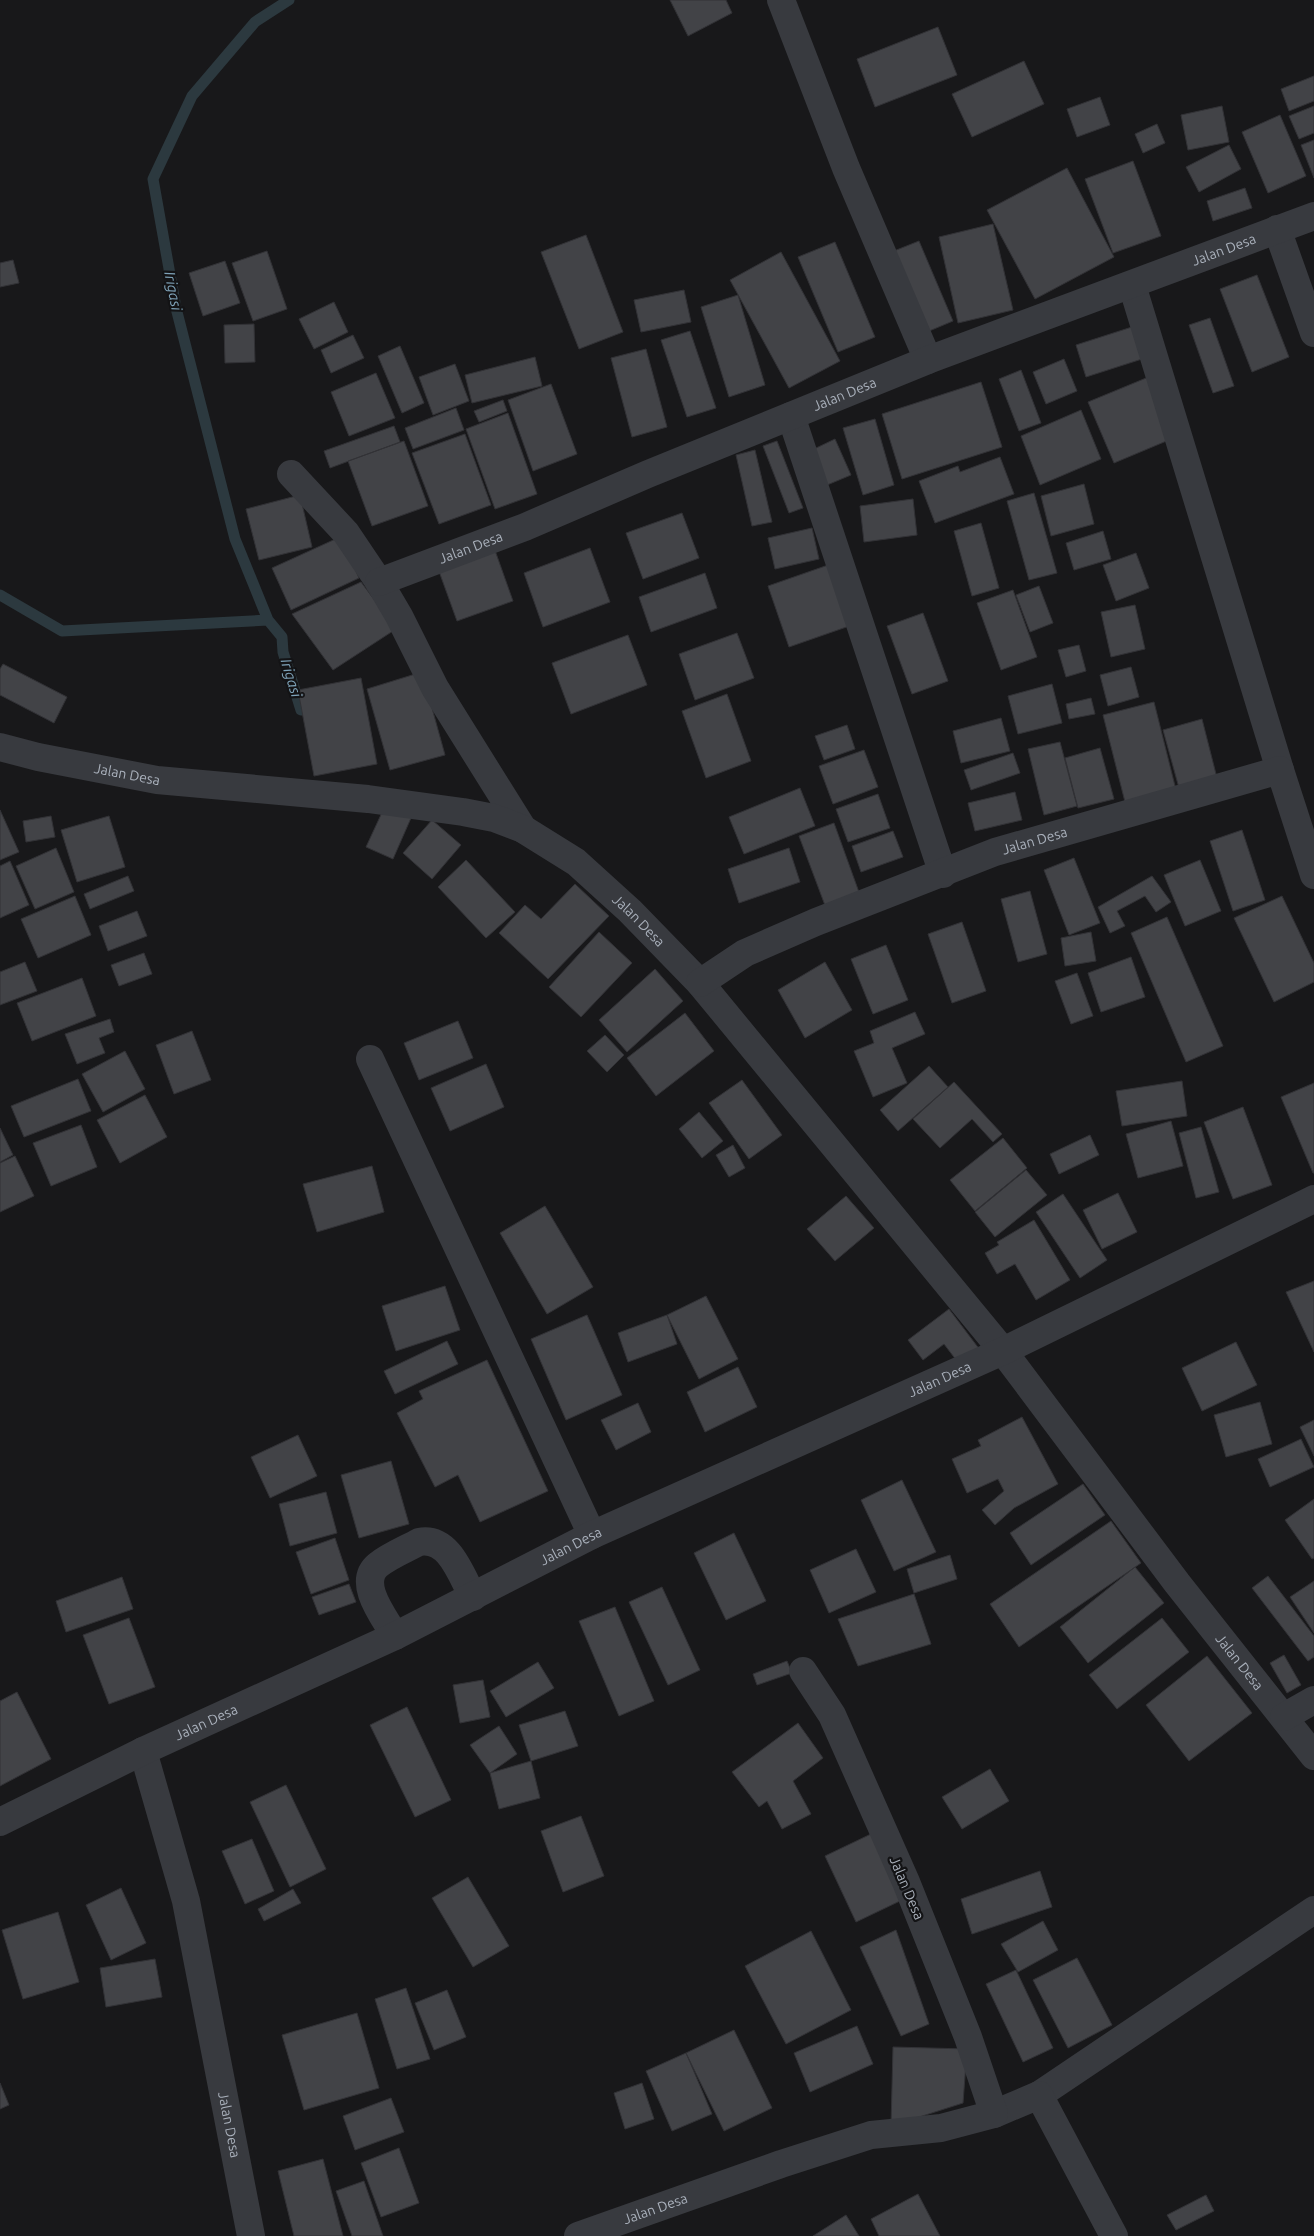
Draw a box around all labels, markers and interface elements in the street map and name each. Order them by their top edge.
street label: Jalan Desa [1190,230,1258,269]
water label: Irigasi [161,270,186,313]
street label: Jalan Desa [810,374,878,414]
street label: Jalan Desa [436,528,505,567]
water label: Irigasi [278,656,306,700]
street label: Jalan Desa [93,760,162,788]
street label: Jalan Desa [1000,824,1069,858]
street label: Jalan Desa [609,891,668,950]
street label: Jalan Desa [906,1358,974,1400]
street label: Jalan Desa [537,1524,604,1568]
street label: Jalan Desa [1212,1631,1267,1693]
street label: Jalan Desa [172,1701,240,1743]
street label: Jalan Desa [887,1854,927,1922]
street label: Jalan Desa [215,2090,244,2159]
street label: Jalan Desa [621,2190,690,2227]

